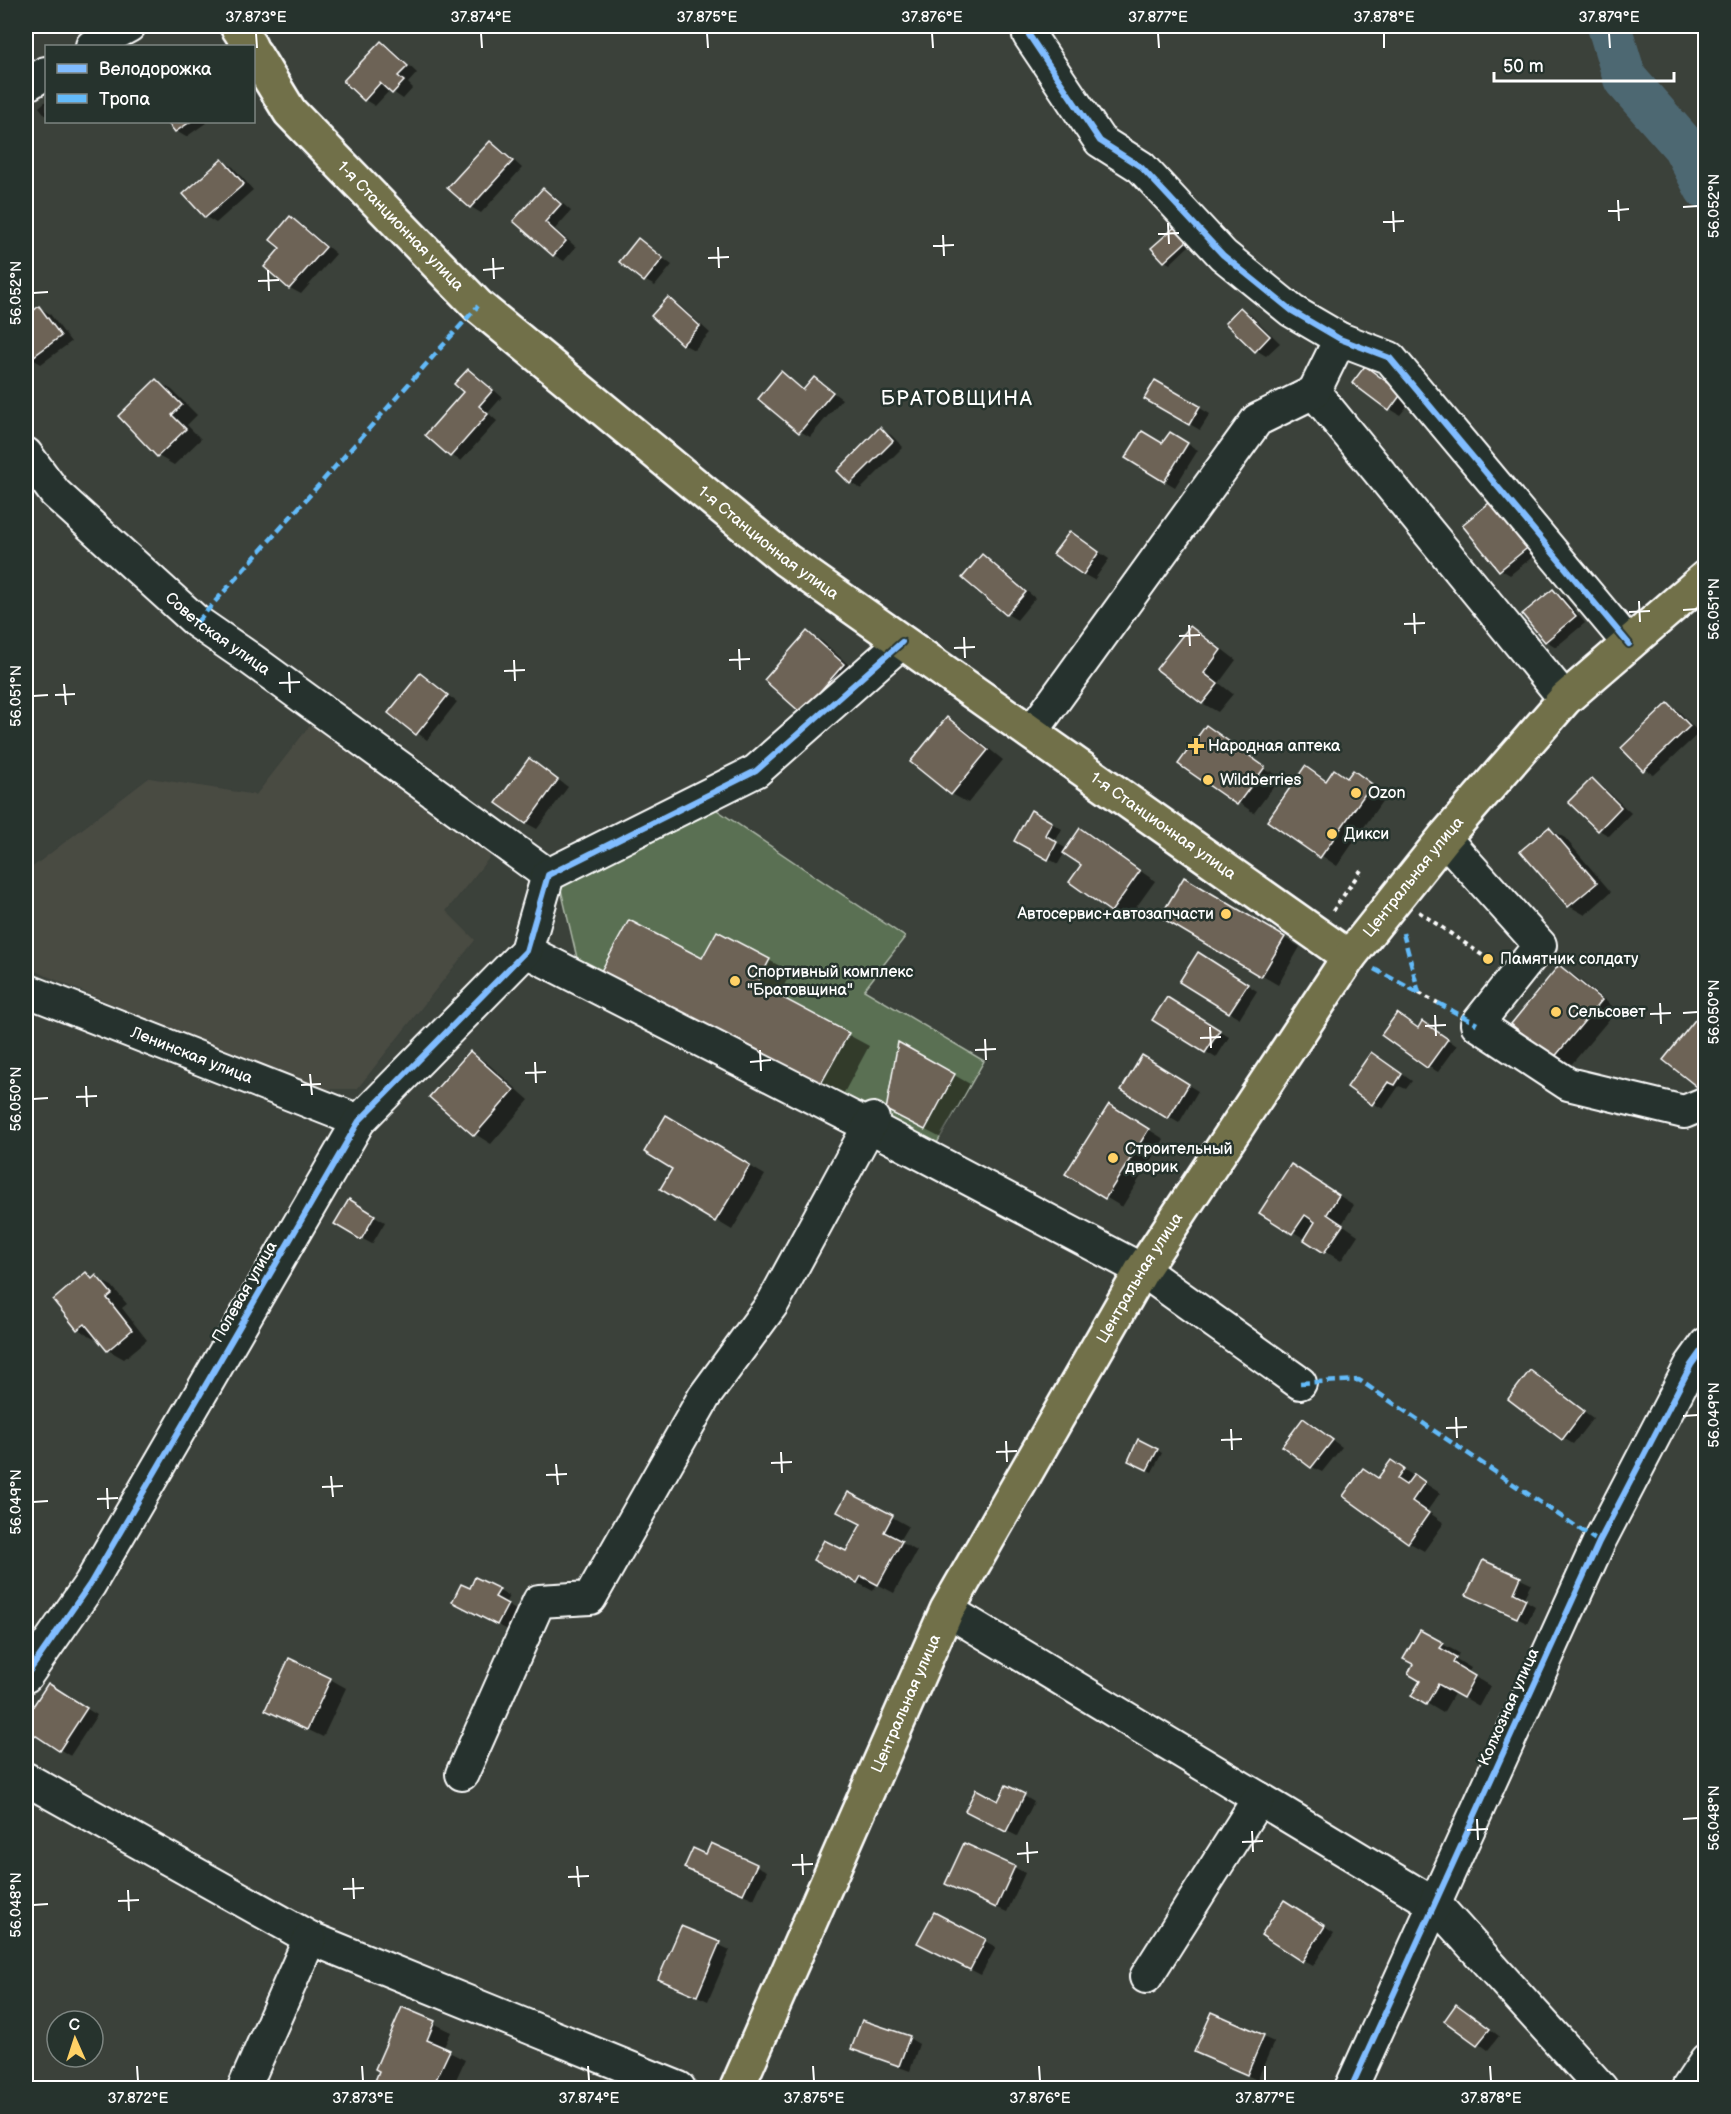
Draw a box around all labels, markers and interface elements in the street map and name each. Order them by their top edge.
text: 37.873°E [225,8,287,27]
text: 37.874°E [451,8,512,27]
text: 37.875°E [677,8,738,27]
text: 37.876°E [901,8,963,27]
text: 37.877°E [1128,8,1188,27]
text: 37.878°E [1353,8,1415,27]
text: 37.879°E [1578,8,1640,27]
legend [45,45,255,123]
scale bar [1494,45,1674,83]
text: 50 m [1503,56,1544,77]
text: Велодорожка [99,59,212,80]
text: Тропа [99,89,150,110]
street label: 1-я Станционная улица [333,157,468,295]
text: 56.052°N [1705,174,1724,238]
text: 56.052°N [7,261,26,325]
district label: БРАТОВЩИНА [881,387,1033,411]
street label: 1-я Станционная улица [694,482,843,604]
text: 56.051°N [1705,578,1724,640]
street label: Советская улица [161,588,274,680]
text: 56.051°N [7,665,26,727]
place label: Народная аптека [1208,737,1341,756]
marker: Народная аптека [1189,739,1203,753]
street label: 1-я Станционная улица [1087,768,1240,884]
place label: Wildberries [1220,771,1301,790]
marker: Wildberries [1201,773,1215,787]
place label: Ozon [1368,784,1406,803]
marker: Ozon [1349,786,1363,800]
street label: Центральная улица [1359,812,1468,941]
place label: Дикси [1344,825,1389,844]
marker: Дикси [1325,827,1339,841]
place label: Автосервис+автозапчасти [1016,905,1214,924]
marker: Автосервис+автозапчасти [1219,907,1233,921]
place label: Памятник солдату [1500,950,1639,969]
marker: Памятник солдату [1481,952,1495,966]
place label: Спортивный комплекс "Братовщина" [747,963,914,1000]
marker: Спортивный комплекс "Братовщина" [728,974,742,988]
text: 56.050°N [1705,979,1724,1045]
place label: Сельсовет [1568,1003,1646,1022]
marker: Сельсовет [1549,1005,1563,1019]
street label: Ленинская улица [127,1022,256,1088]
text: 56.050°N [7,1066,26,1132]
place label: Строительный дворик [1125,1140,1233,1177]
marker: Строительный дворик [1106,1151,1120,1165]
street label: Центральная улица [1093,1209,1187,1346]
street label: Полевая улица [208,1238,282,1346]
text: 56.049°N [1705,1382,1724,1448]
text: 56.049°N [7,1469,26,1535]
street label: Центральная улица [867,1631,945,1776]
street label: Колхозная улица [1475,1645,1544,1769]
text: 56.048°N [1705,1785,1724,1851]
text: 56.048°N [7,1872,26,1938]
north arrow [45,2009,105,2069]
text: С [68,2016,80,2035]
text: 37.872°E [108,2089,169,2108]
text: 37.873°E [332,2089,394,2108]
text: 37.874°E [559,2089,620,2108]
text: 37.875°E [784,2089,845,2108]
text: 37.876°E [1009,2089,1071,2108]
text: 37.877°E [1235,2089,1295,2108]
text: 37.878°E [1460,2089,1522,2108]

